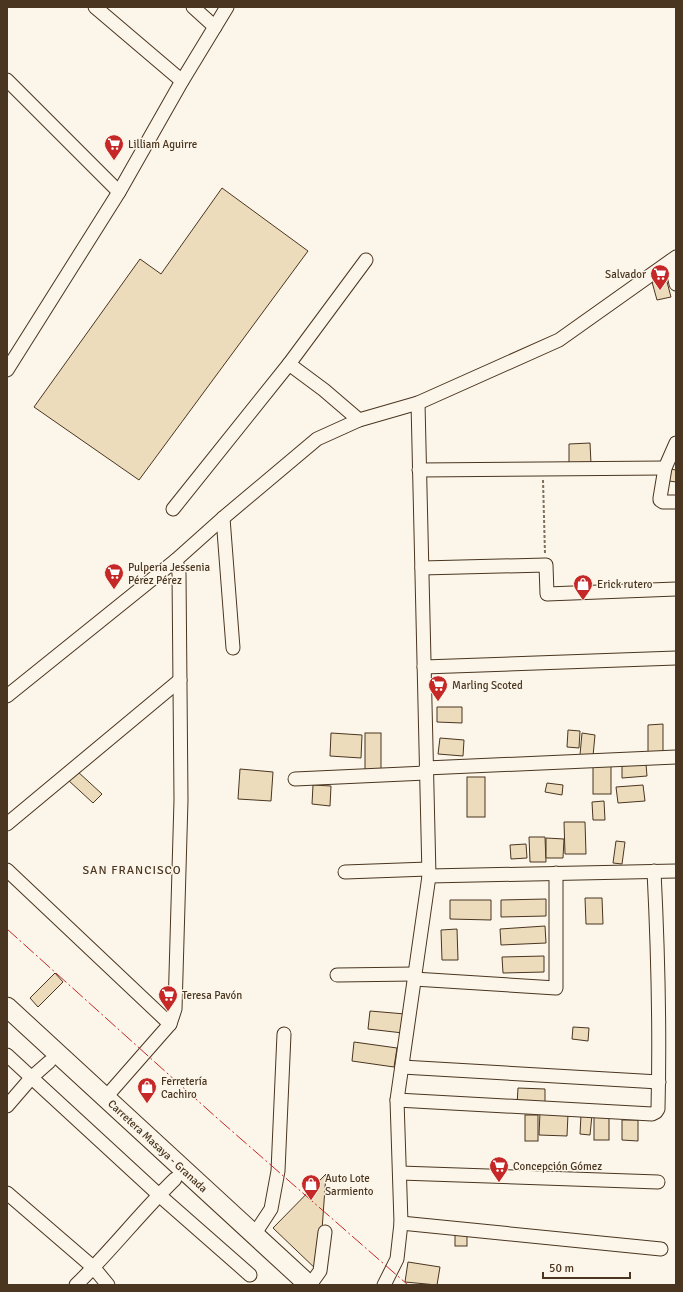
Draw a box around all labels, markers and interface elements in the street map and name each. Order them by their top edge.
supermarket icon: Lilliam Aguirre [103,133,125,161]
place label: Lilliam Aguirre [128,138,197,151]
supermarket icon: Salvador [649,263,671,291]
place label: Salvador [605,268,646,281]
place label: Pulpería Jessenia Pérez Pérez [128,561,210,587]
supermarket icon: Pulpería Jessenia Pérez Pérez [103,562,125,590]
shop icon: Erick rutero [572,573,594,601]
place label: Erick rutero [597,578,653,591]
supermarket icon: Marling Scoted [427,674,449,702]
place label: Marling Scoted [452,679,523,692]
district label: SAN FRANCISCO [82,863,182,878]
supermarket icon: Teresa Pavón [157,984,179,1012]
place label: Teresa Pavón [182,989,242,1002]
place label: Ferretería Cachiro [161,1075,208,1101]
shop icon: Ferretería Cachiro [136,1076,158,1104]
street label: Carretera Masaya - Granada [105,1097,210,1195]
supermarket icon: Concepción Gómez [488,1155,510,1183]
place label: Concepción Gómez [513,1160,602,1173]
place label: Auto Lote Sarmiento [325,1172,374,1198]
shop icon: Auto Lote Sarmiento [300,1173,322,1201]
scale bar [543,1254,630,1280]
text: 50 m [549,1261,574,1276]

